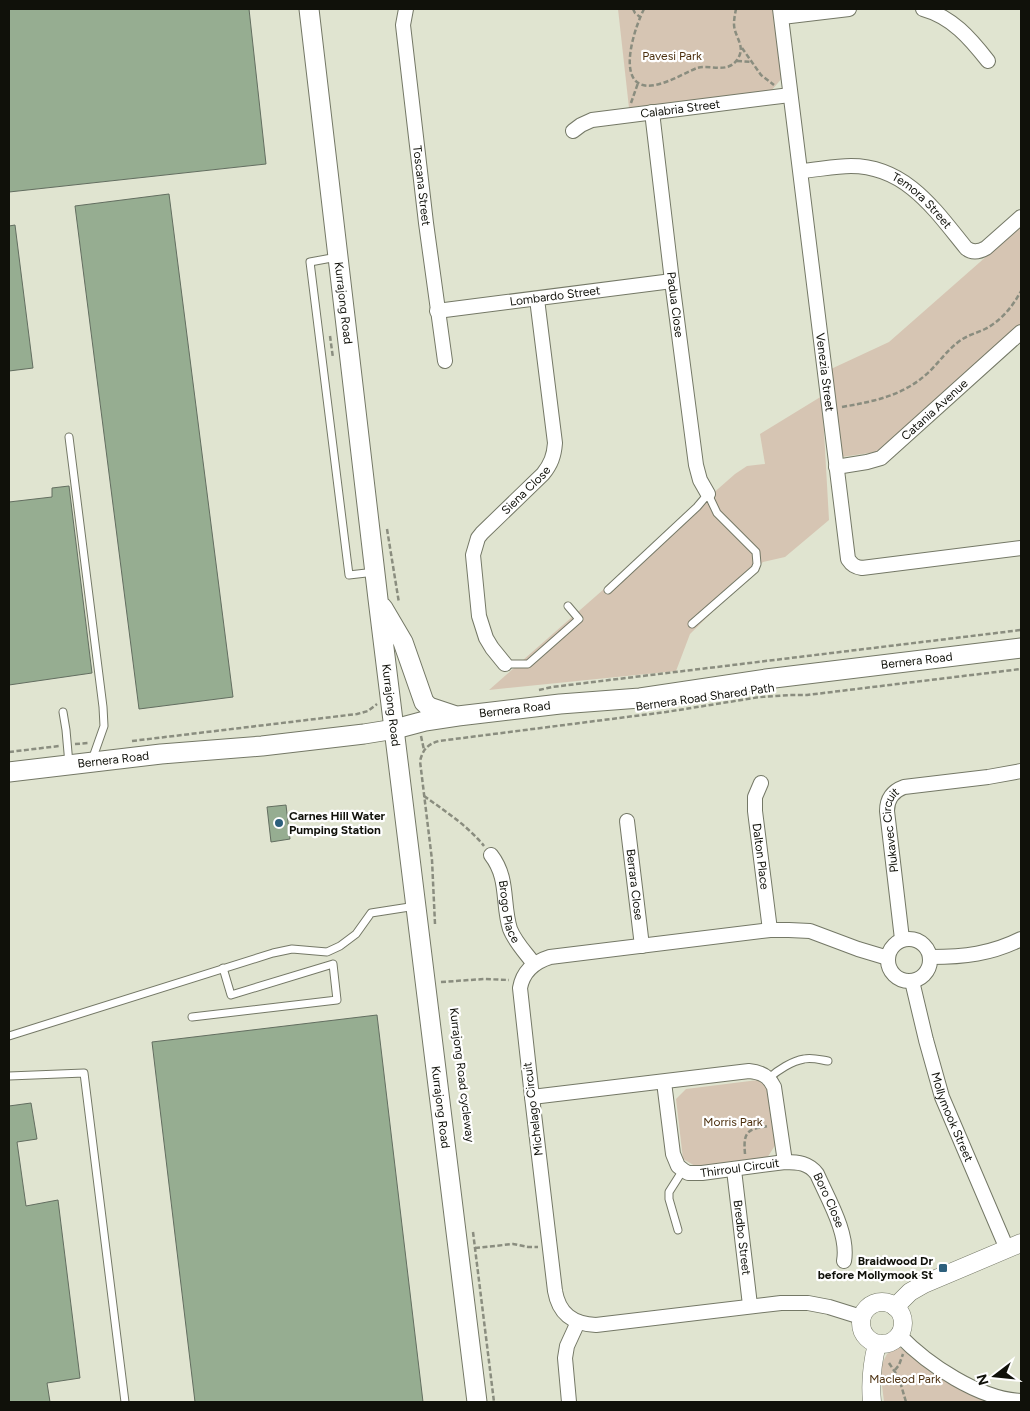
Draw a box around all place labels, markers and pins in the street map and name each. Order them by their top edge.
place label: Carnes Hill Water Pumping Station [289,809,386,837]
marker: Carnes Hill Water Pumping Station [273,817,285,829]
place label: Braidwood Dr before Mollymook St [818,1254,933,1282]
marker: Braidwood Dr before Mollymook St [937,1262,949,1274]

